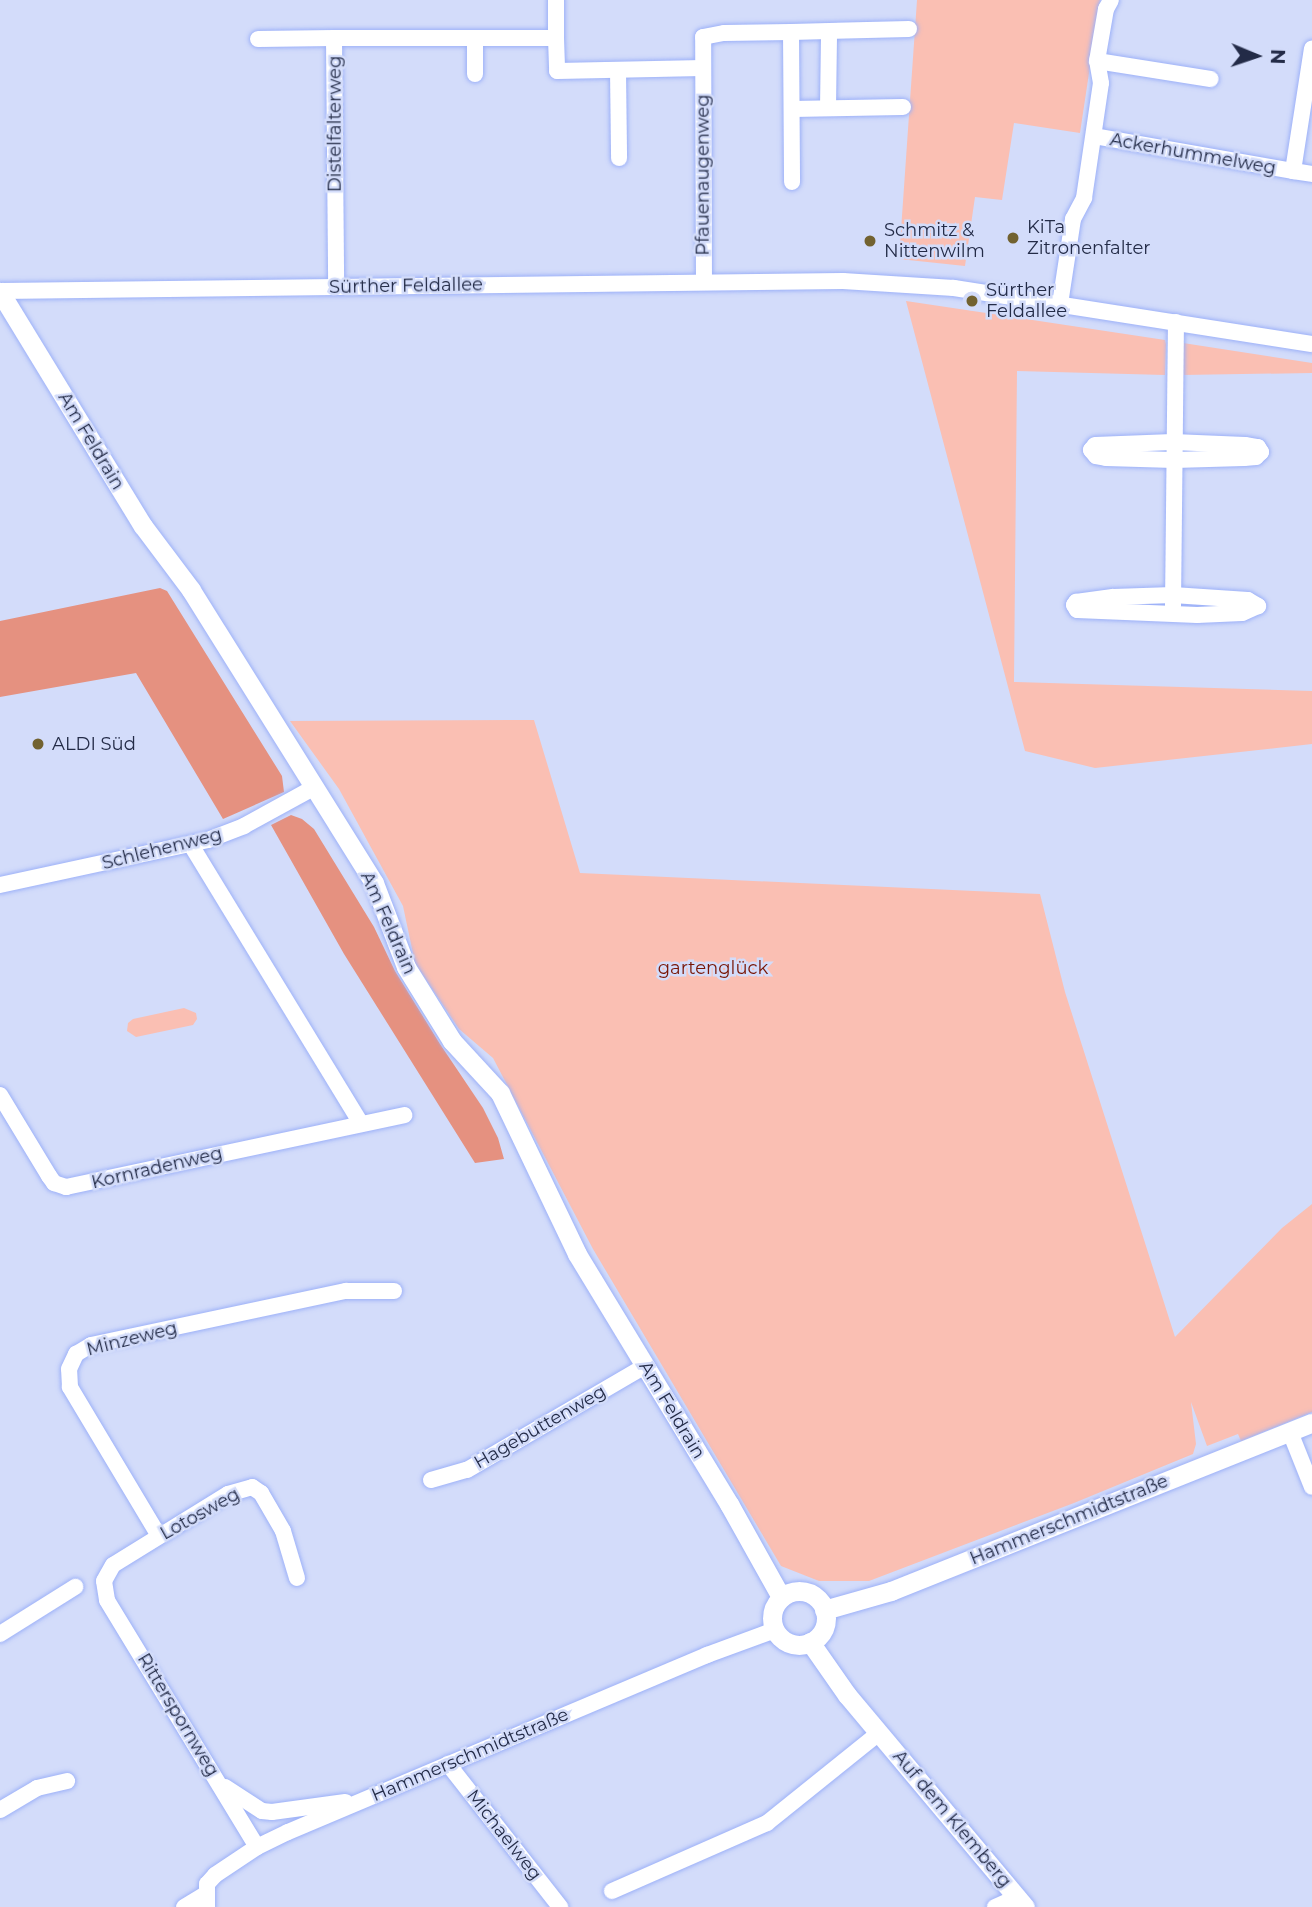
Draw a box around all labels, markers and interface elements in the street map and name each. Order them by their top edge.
north arrow [1221,21,1291,91]
text: N [1266,49,1289,65]
street label: Distelfalterweg [324,56,346,192]
street label: Pfauenaugenweg [692,94,714,256]
street label: Ackerhummelweg [1108,129,1278,179]
place label: KiTa Zitronenfalter [1027,217,1150,260]
place label: Schmitz & Nittenwilm [884,220,985,262]
marker: KiTa Zitronenfalter [1005,230,1021,246]
marker: Schmitz & Nittenwilm [862,233,878,249]
street label: Sürther Feldallee [329,274,483,298]
place label: Sürther Feldallee [986,280,1067,322]
marker: Sürther Feldallee [964,293,980,309]
street label: Am Feldrain [53,388,129,494]
place label: ALDI Süd [52,733,136,755]
marker: ALDI Süd [30,736,46,752]
street label: Schlehenweg [100,824,224,874]
street label: Am Feldrain [356,868,420,978]
park label: gartenglück [658,957,768,979]
street label: Kornradenweg [89,1142,225,1194]
street label: Minzeweg [84,1317,180,1361]
street label: Am Feldrain [634,1357,710,1463]
street label: Hagebuttenweg [470,1381,610,1473]
street label: Hammerschmidtstraße [967,1470,1171,1570]
street label: Lotosweg [157,1483,243,1545]
street label: Ritterspornweg [133,1649,223,1781]
street label: Hammerschmidtstraße [368,1704,572,1806]
street label: Auf dem Klemberg [888,1746,1016,1892]
street label: Michaelweg [462,1785,546,1885]

